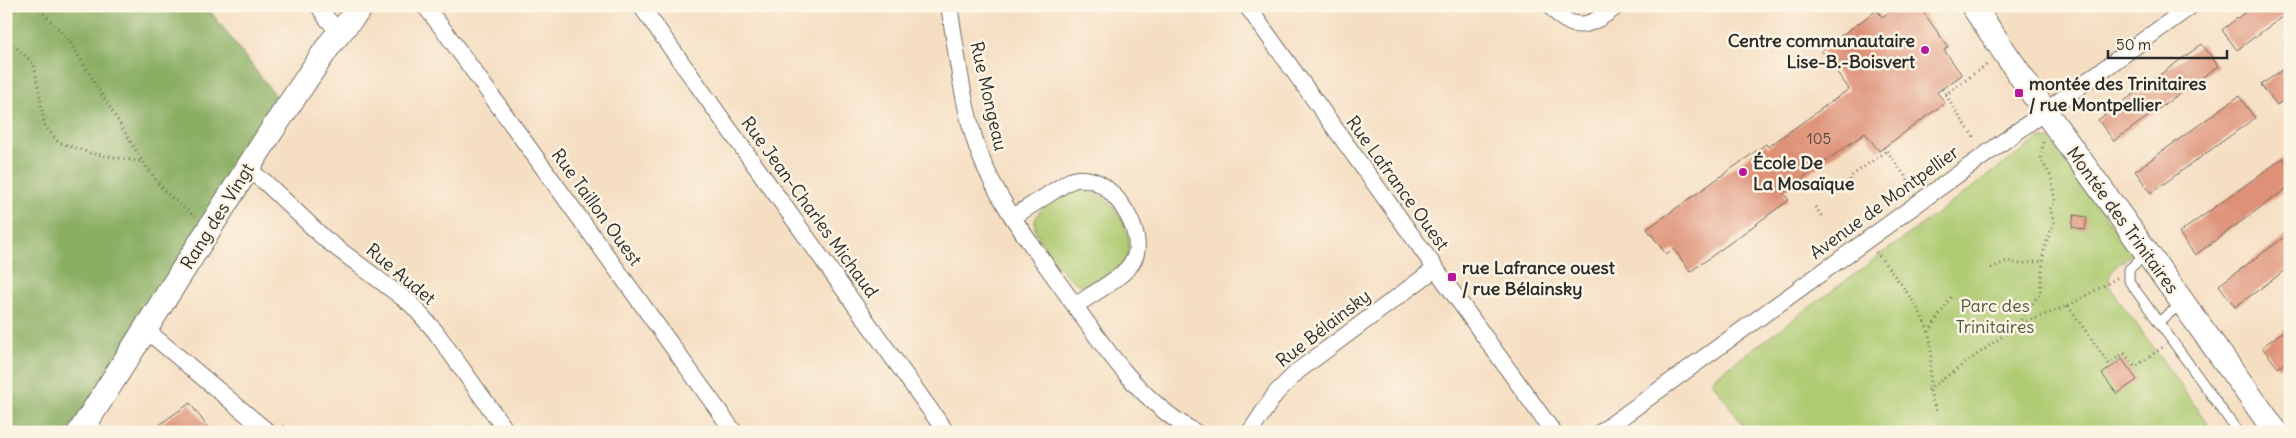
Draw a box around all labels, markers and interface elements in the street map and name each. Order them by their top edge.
scale bar [2108,28,2227,60]
place label: Centre communautaire Lise-B.-Boisvert [1728,29,1916,73]
text: 50 m [2116,35,2151,54]
street label: Rue Mongeau [965,39,1013,153]
marker: Centre communautaire Lise-B.-Boisvert [1919,44,1931,56]
place label: montée des Trinitaires / rue Montpellier [2029,72,2206,116]
marker: montée des Trinitaires / rue Montpellier [2013,87,2025,99]
street label: Rue Lafrance Ouest [1342,111,1454,255]
street label: Rue Jean-Charles Michaud [737,112,884,302]
house number: 105 [1807,129,1831,148]
street label: Avenue de Montpellier [1805,140,1964,264]
street label: Montée des Trinitaires [2062,142,2184,298]
street label: Rue Taillon Ouest [547,144,647,270]
place label: École De La Mosaïque [1753,151,1855,195]
street label: Rang des Vingt [175,159,259,273]
marker: École De La Mosaïque [1737,166,1749,178]
street label: Rue Audet [361,238,441,310]
place label: rue Lafrance ouest / rue Bélainsky [1462,256,1616,300]
marker: rue Lafrance ouest / rue Bélainsky [1446,271,1458,283]
street label: Rue Bélainsky [1271,284,1375,372]
park label: Parc des Trinitaires [1955,294,2035,338]

